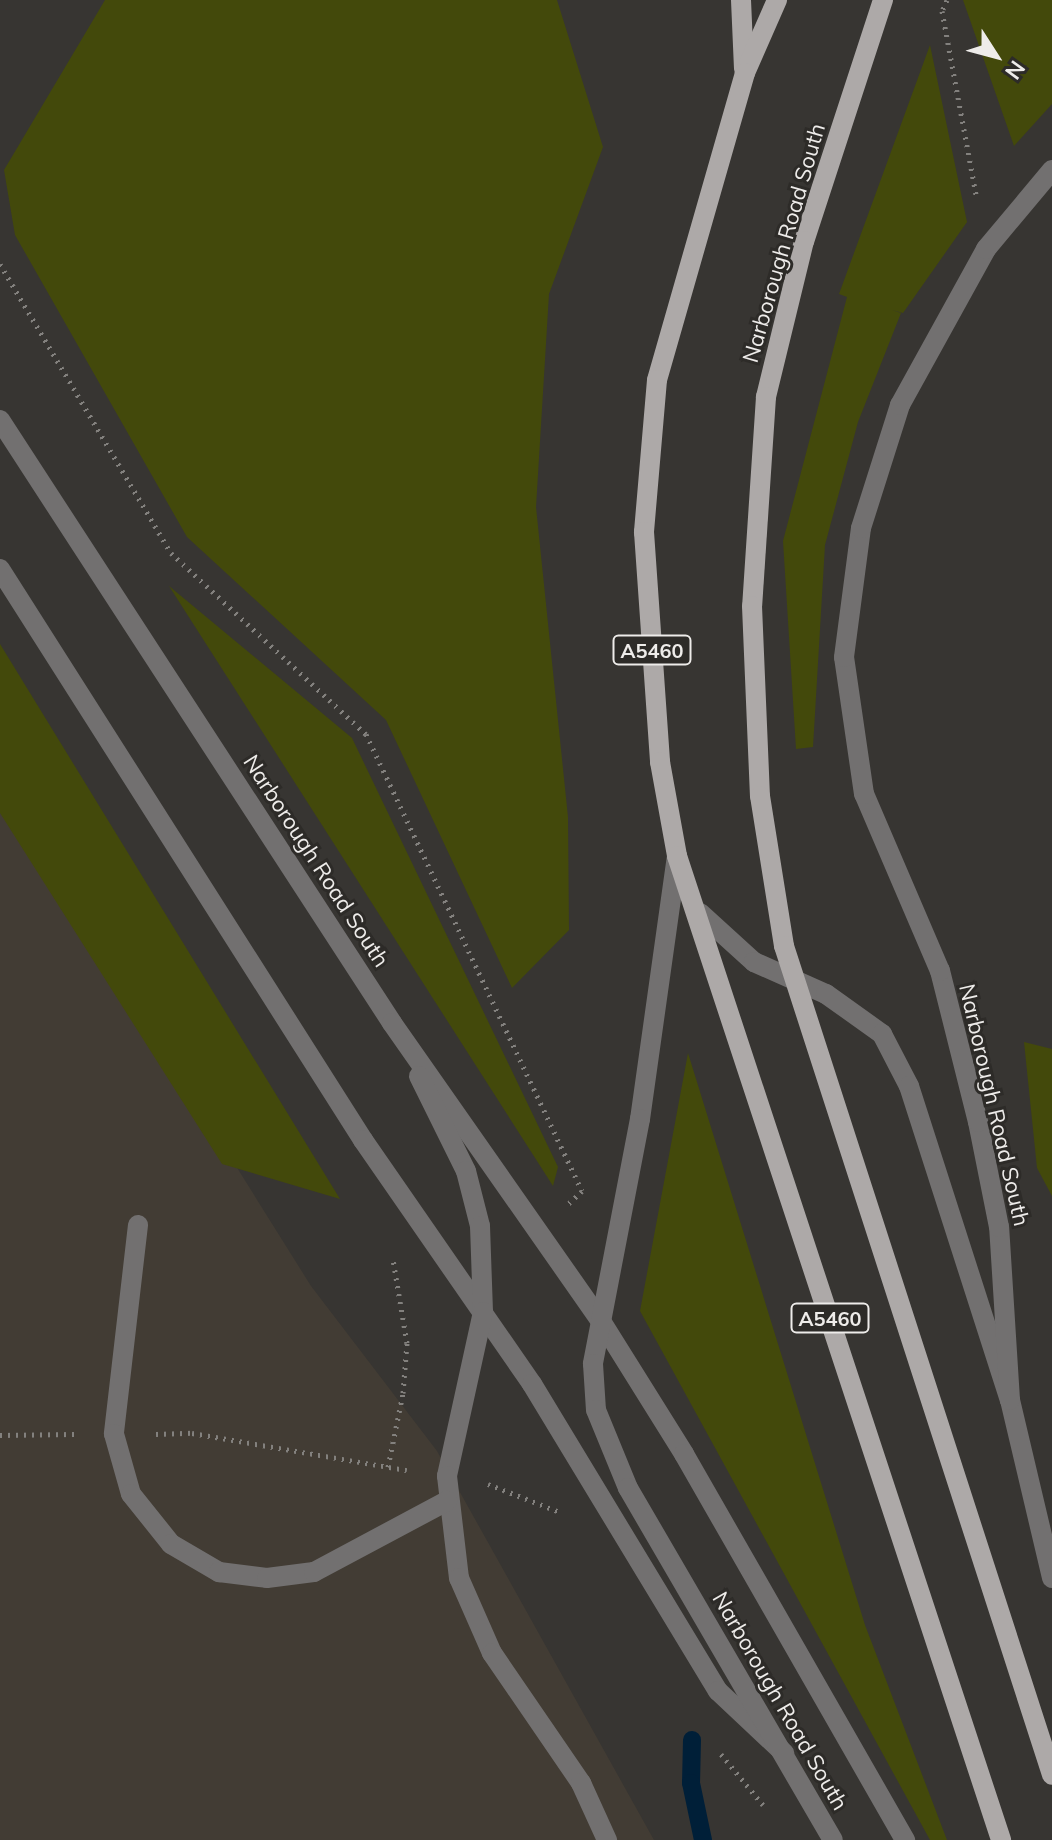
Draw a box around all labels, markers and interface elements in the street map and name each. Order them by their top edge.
north arrow [956,16,1036,96]
text: N [999,55,1032,85]
street label: Narborough Road South [737,120,831,366]
road number: A5460 [612,634,692,666]
street label: Narborough Road South [237,750,395,972]
street label: Narborough Road South [953,981,1035,1229]
road number: A5460 [790,1302,870,1334]
street label: Narborough Road South [707,1587,853,1815]

